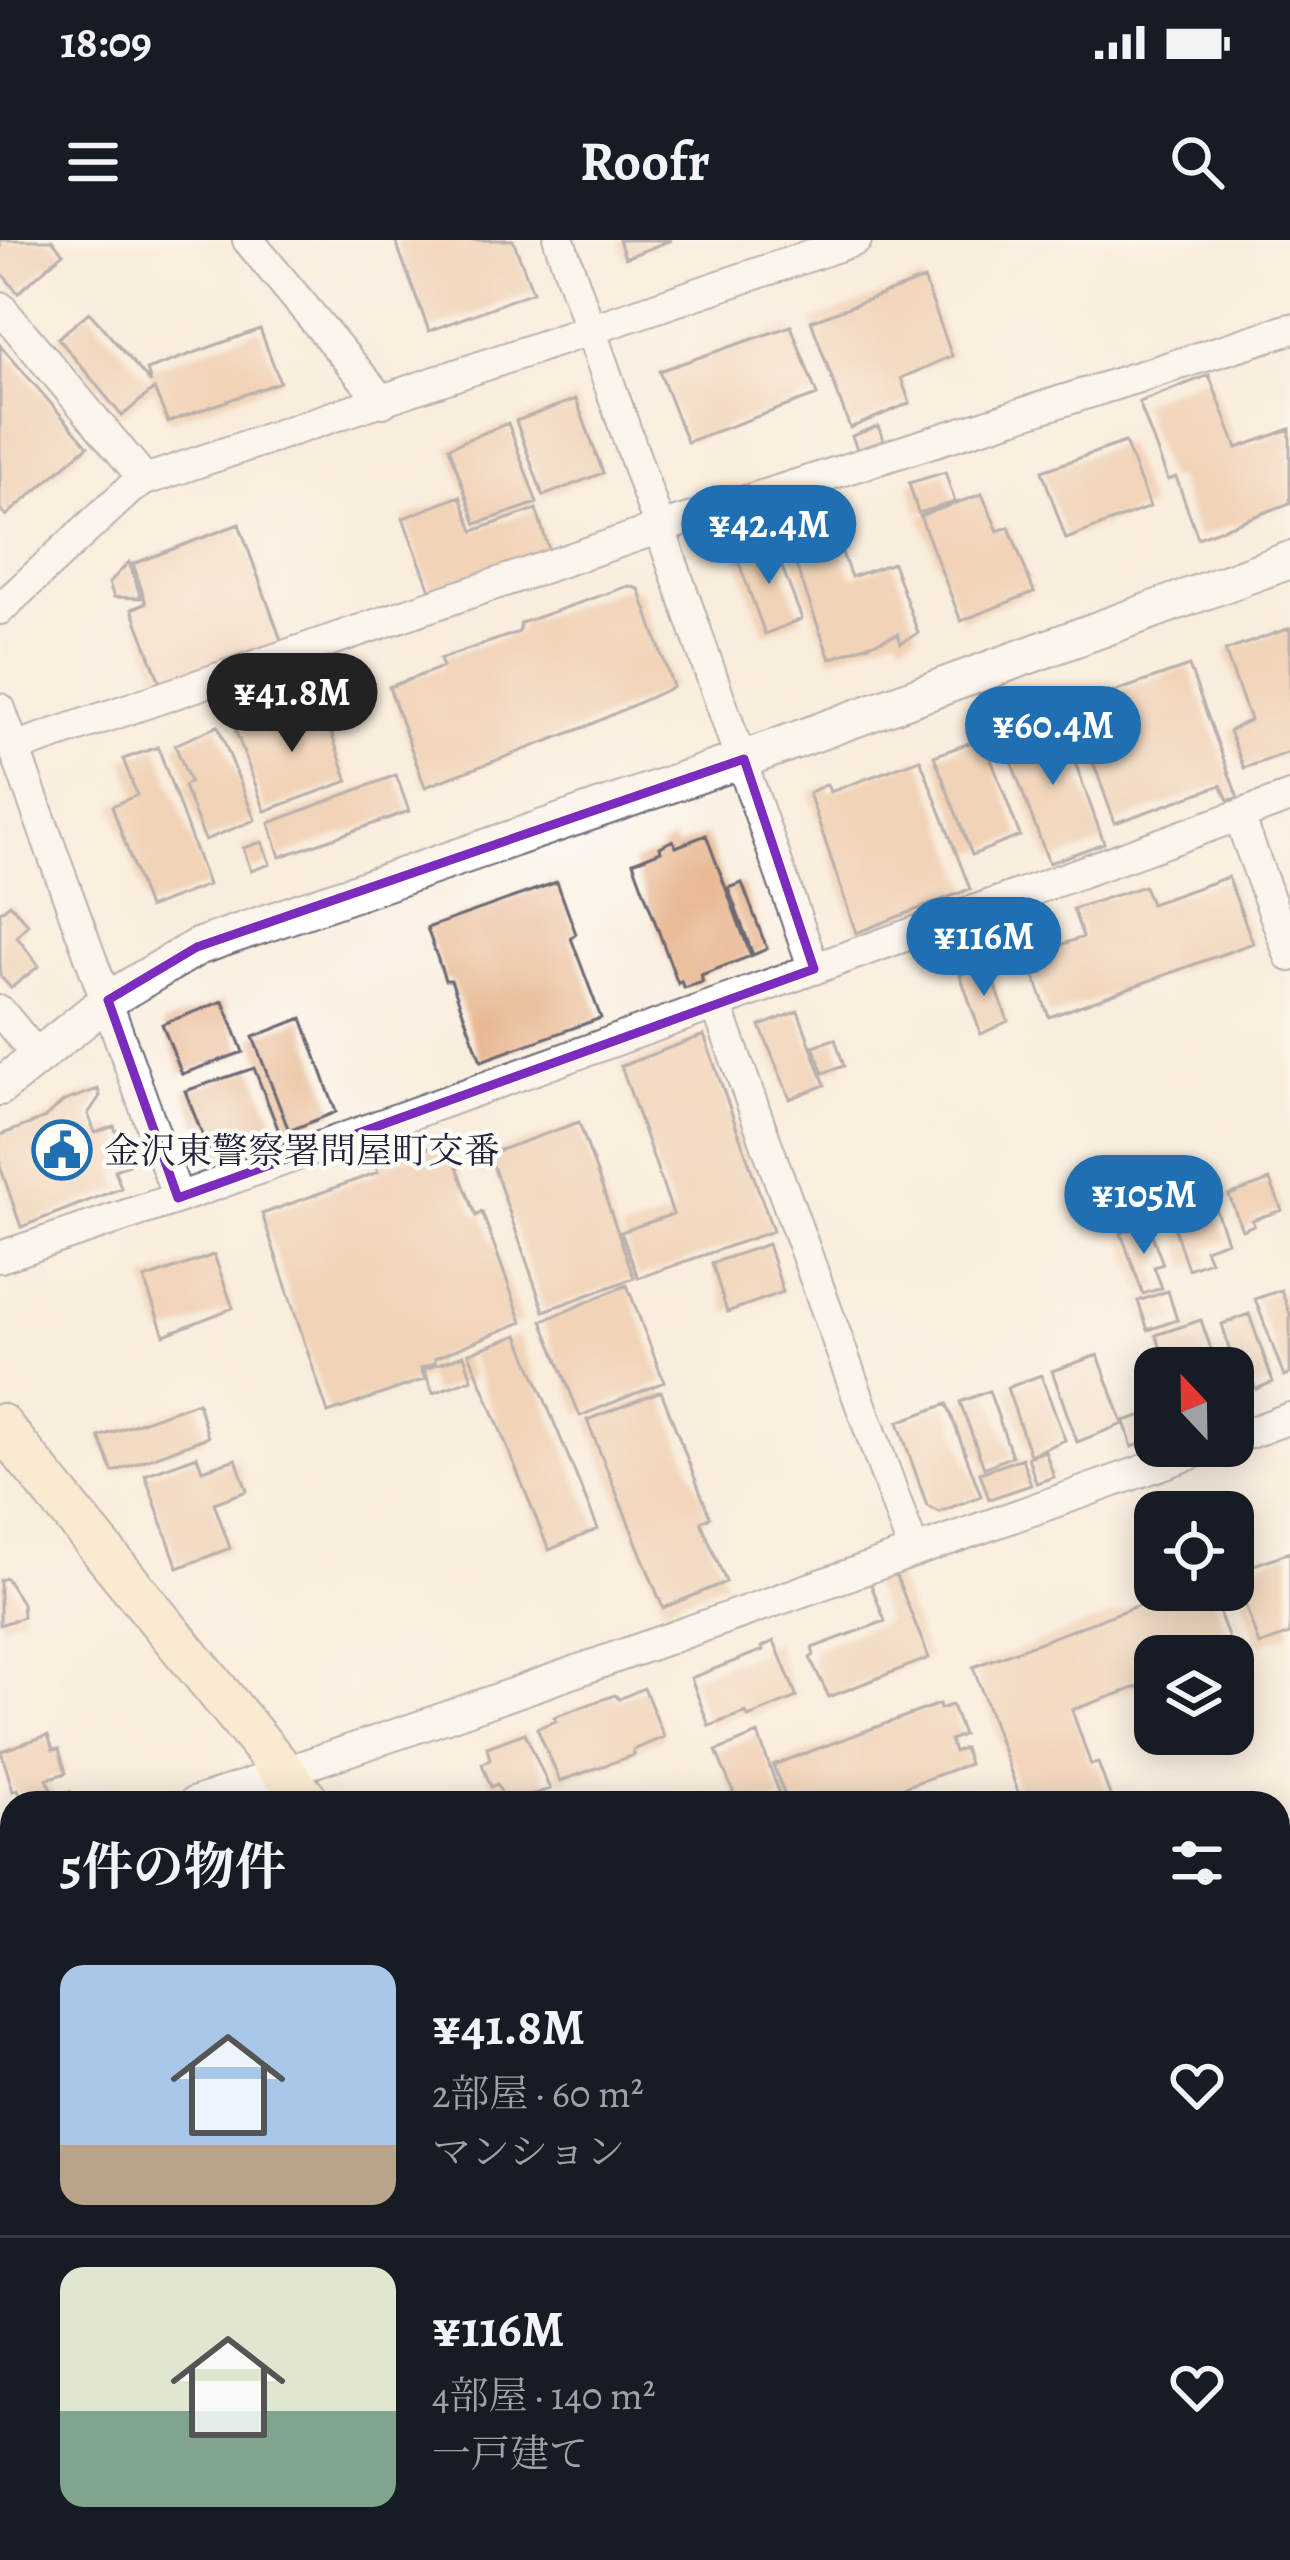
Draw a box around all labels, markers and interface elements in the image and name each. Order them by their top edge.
text: 18:09 [60,11,152,73]
text: Roofr [580,125,710,199]
icon: menu [60,129,126,195]
icon: search [1164,129,1230,195]
pin: ¥42.4M [671,485,867,587]
text: ¥42.4M [708,497,830,550]
pin: ¥41.8M [194,653,390,755]
text: ¥41.8M [234,665,350,718]
pin: ¥60.4M [955,686,1151,788]
text: ¥60.4M [992,698,1114,751]
pin: ¥116M [900,897,1068,999]
text: ¥116M [933,909,1035,962]
public building icon: 金沢東警察署問屋町交番 [31,1119,93,1181]
place label: 金沢東警察署問屋町交番 [104,1126,500,1175]
pin: ¥105M [1060,1155,1228,1257]
text: ¥105M [1091,1167,1197,1220]
north arrow [1134,1347,1254,1467]
map controls [1134,1347,1254,1755]
button: locate [1134,1491,1254,1611]
button: layers [1134,1635,1254,1755]
icon: filters [1164,1830,1230,1896]
text: 5件の物件 [60,1832,286,1902]
text: ¥41.8M [432,1992,585,2062]
icon: home [156,2013,300,2157]
icon: heart [1164,2052,1230,2118]
text: 2部屋 · 60 m² [432,2067,644,2120]
text: マンション [432,2125,625,2178]
text: ¥116M [432,2294,565,2364]
icon: home [156,2315,300,2459]
icon: heart [1164,2354,1230,2420]
text: 4部屋 · 140 m² [432,2369,656,2422]
text: 一戸建て [432,2427,588,2480]

